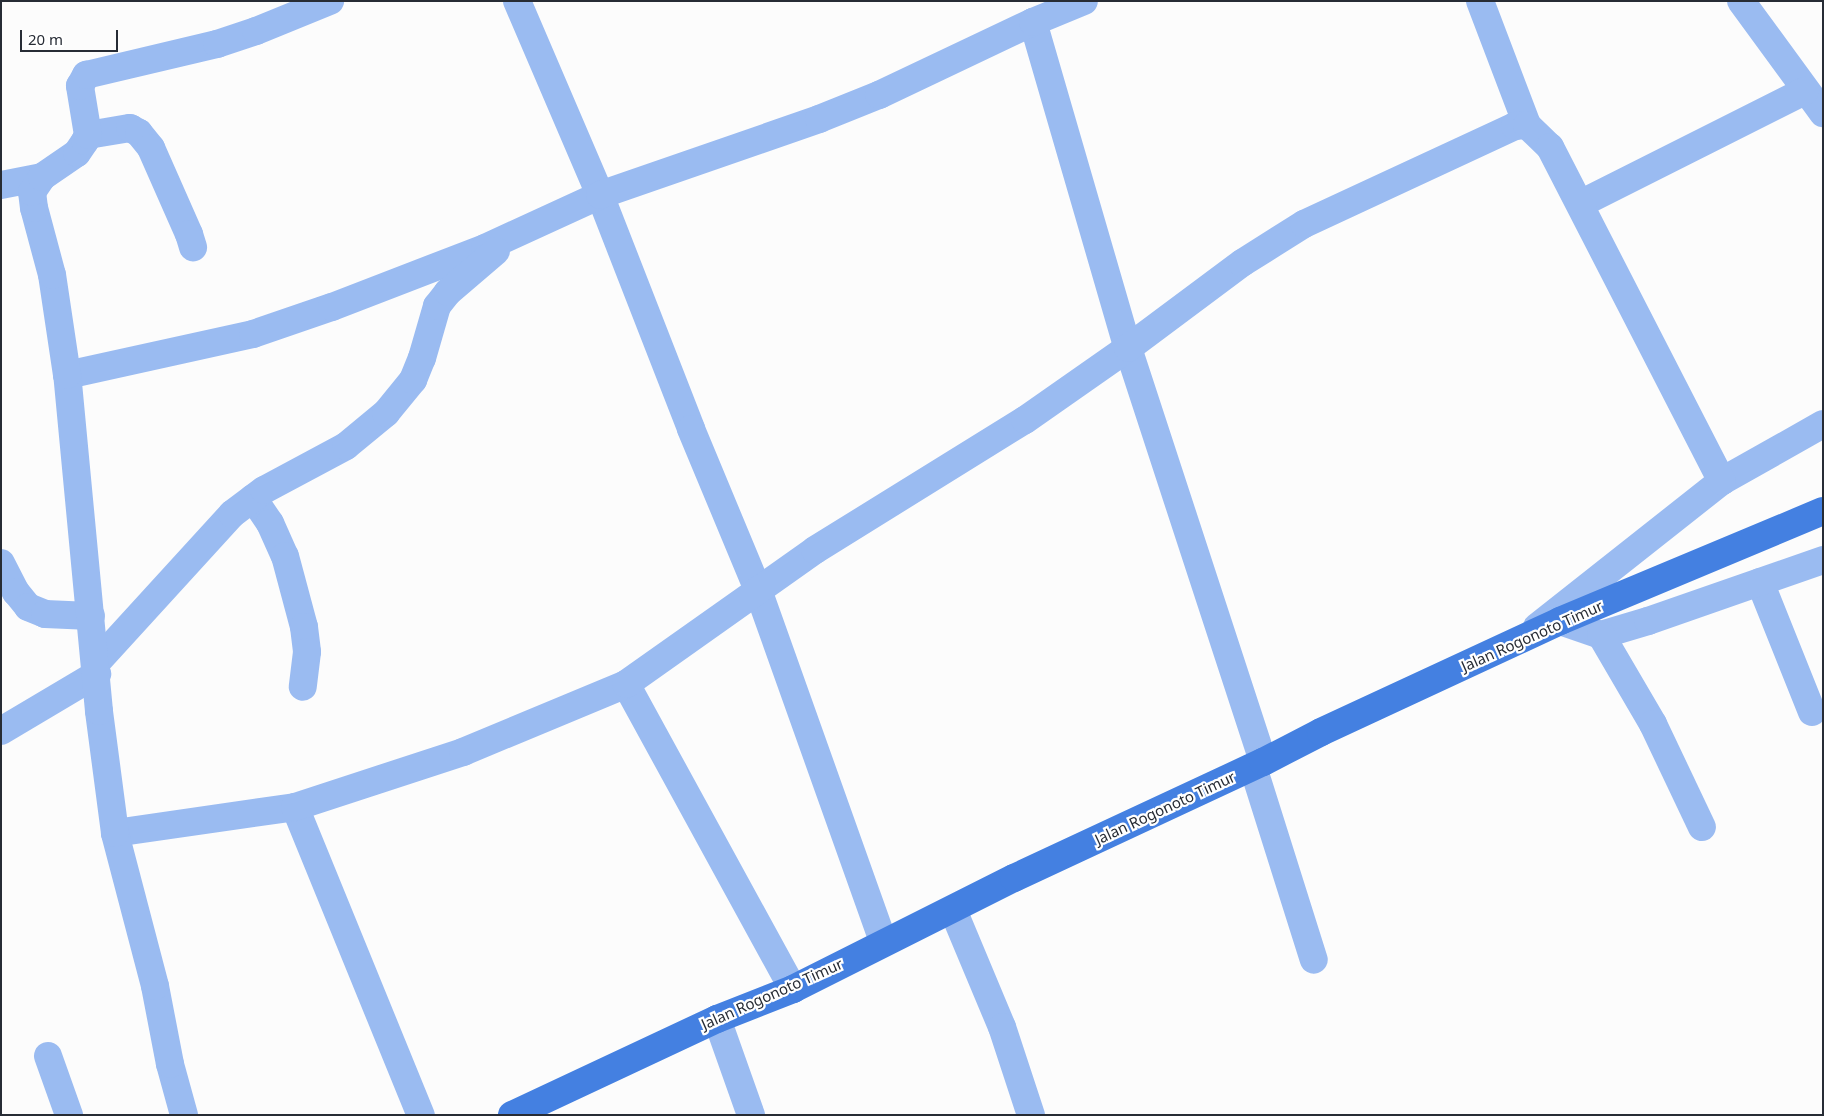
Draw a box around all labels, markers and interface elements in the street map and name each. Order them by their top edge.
scale bar [22,20,120,52]
text: 20 m [28,29,63,49]
street label: Jalan Rogonoto Timur [1458,597,1606,675]
street label: Jalan Rogonoto Timur [1092,767,1238,849]
street label: Jalan Rogonoto Timur [698,955,846,1033]

